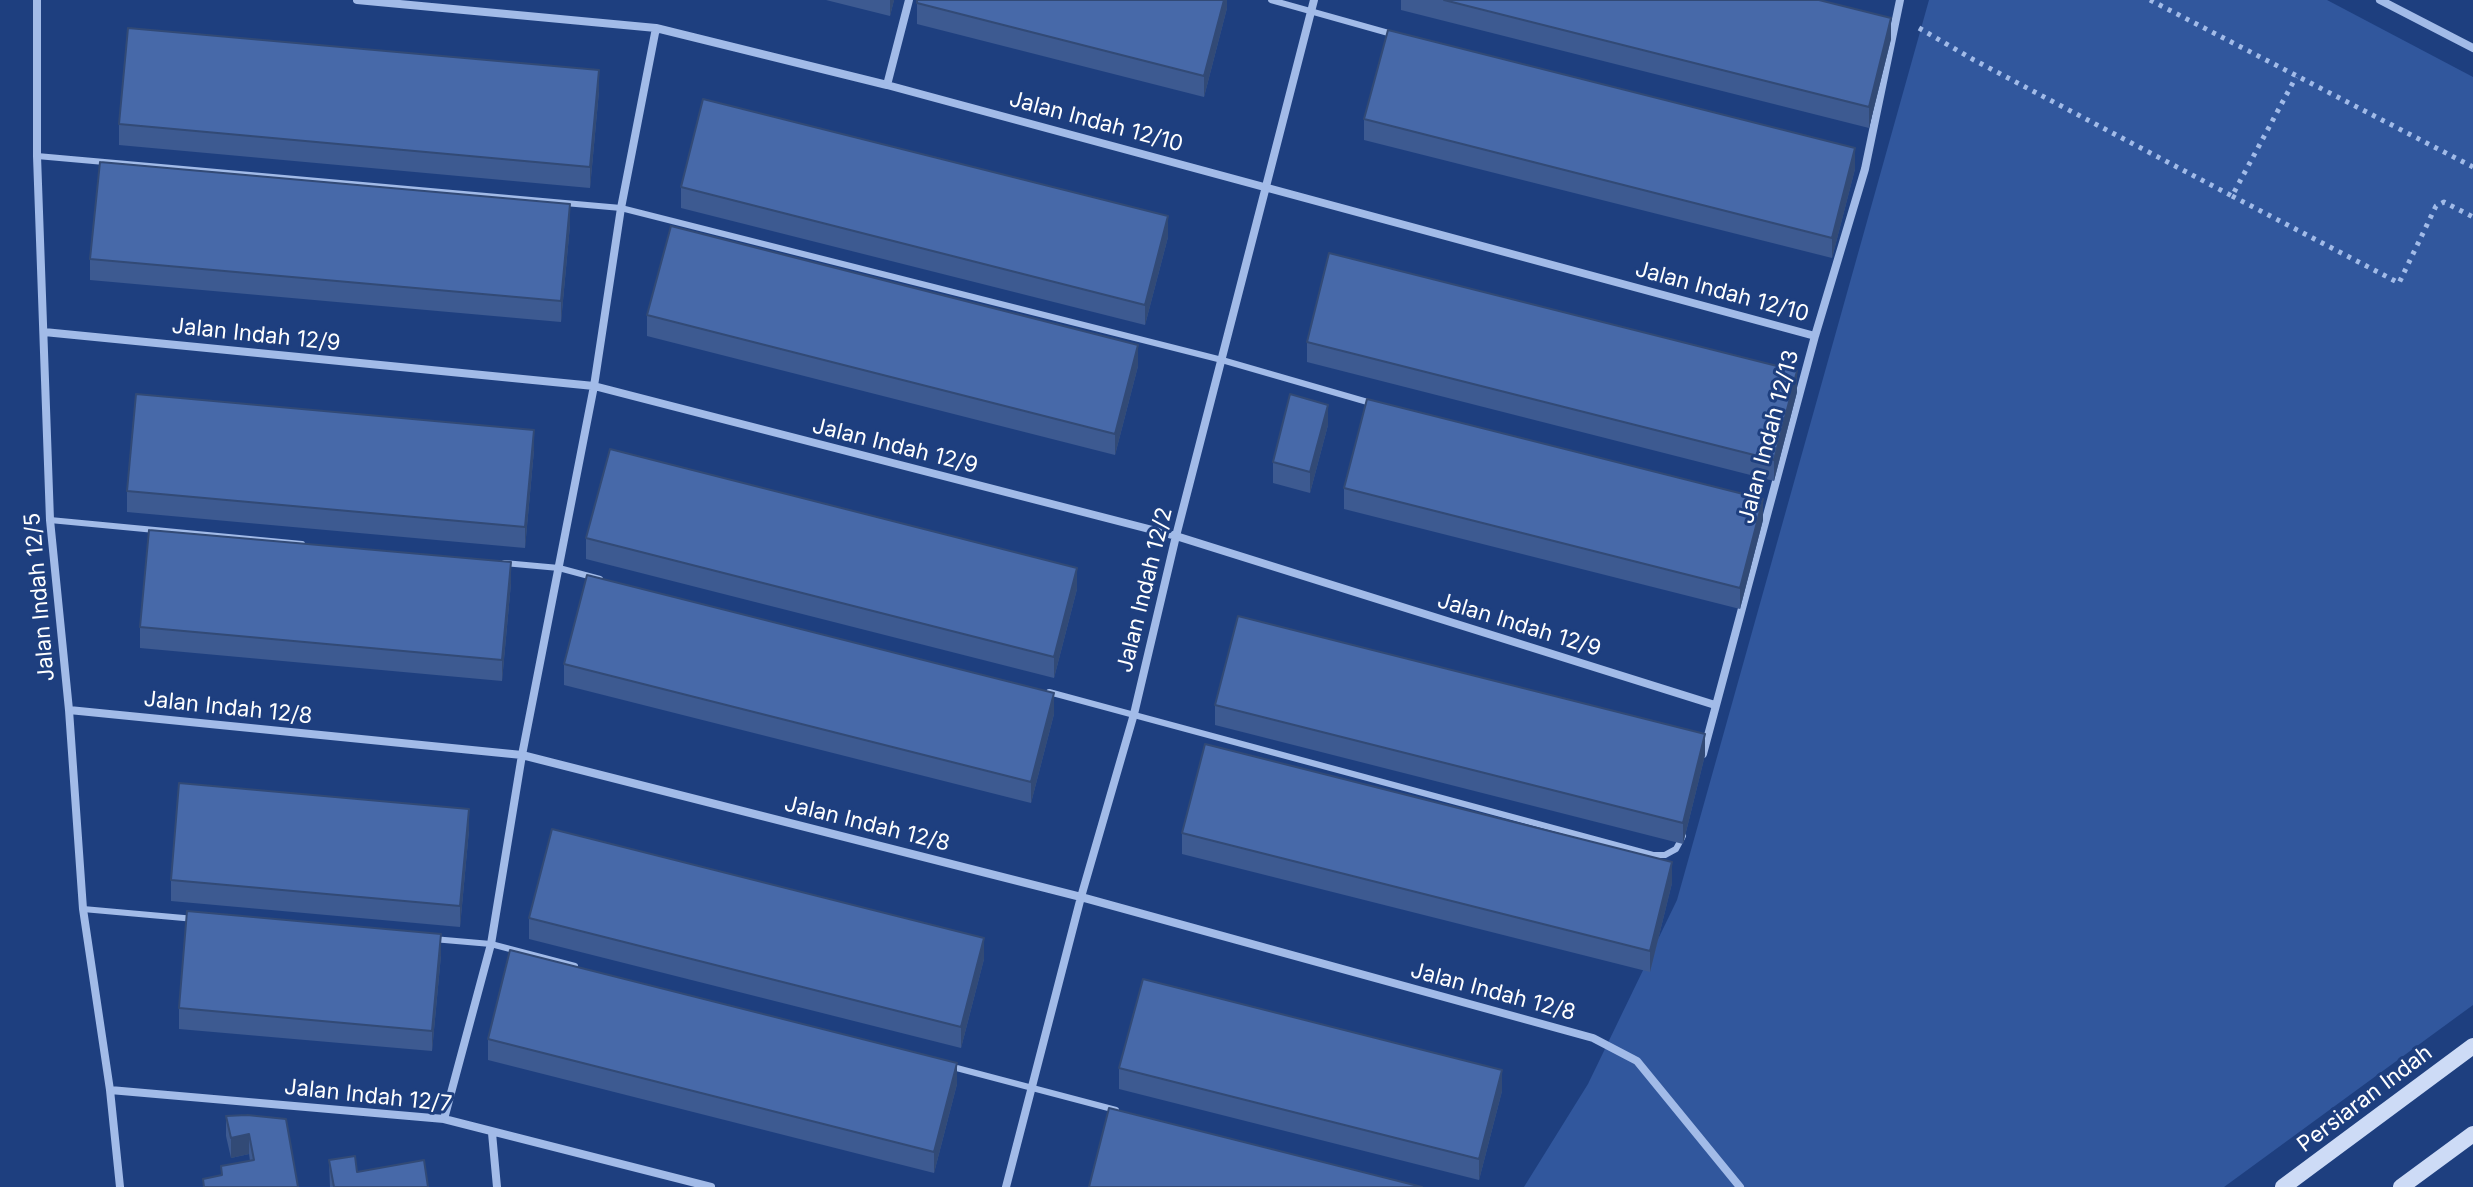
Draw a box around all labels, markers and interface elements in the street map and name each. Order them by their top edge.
street label: Jalan Indah 12/10 [1006,86,1186,158]
street label: Jalan Indah 12/10 [1632,256,1812,328]
street label: Jalan Indah 12/9 [170,313,342,357]
street label: Jalan Indah 12/13 [1733,347,1805,527]
street label: Jalan Indah 12/9 [810,413,980,479]
street label: Jalan Indah 12/2 [1112,505,1178,675]
street label: Jalan Indah 12/5 [19,511,61,683]
street label: Jalan Indah 12/9 [1434,588,1604,662]
street label: Jalan Indah 12/8 [142,686,314,730]
street label: Jalan Indah 12/8 [782,791,952,857]
street label: Jalan Indah 12/8 [1408,957,1578,1027]
street label: Persiaran Indah [2292,1040,2438,1158]
street label: Jalan Indah 12/7 [283,1074,453,1118]

